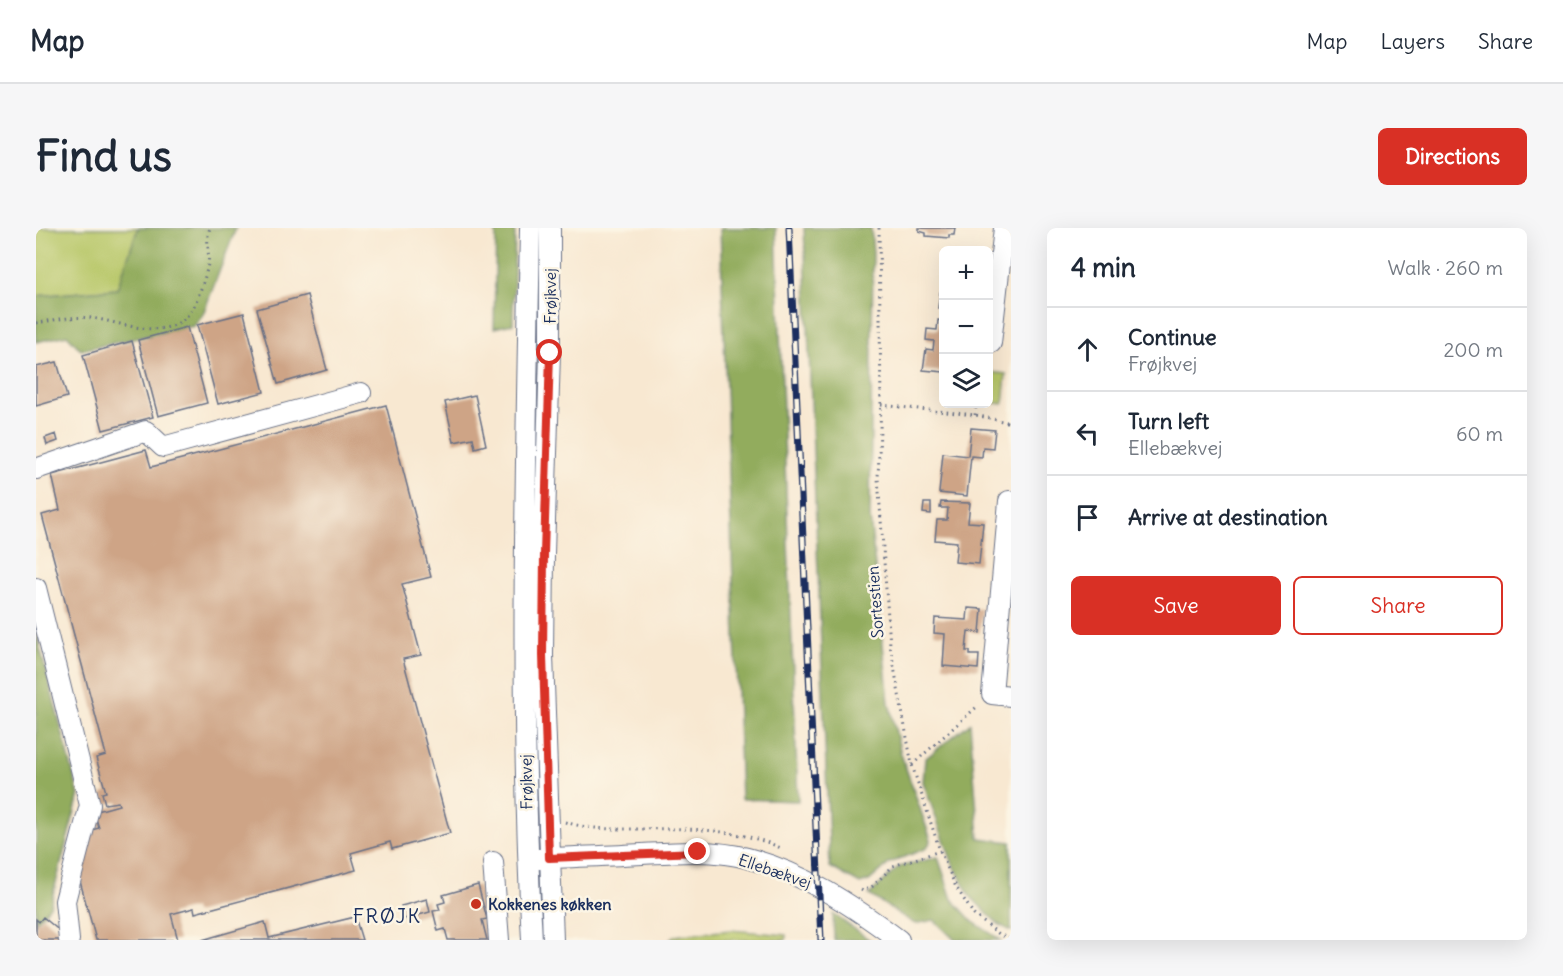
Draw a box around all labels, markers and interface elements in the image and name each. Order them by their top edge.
text: Map [30,23,84,59]
text: Map [1307,28,1347,55]
text: Layers [1380,28,1445,55]
text: Share [1478,28,1533,55]
button: Directions [1378,128,1527,185]
text: Find us [36,130,172,182]
map controls [939,246,993,408]
button: + [939,246,993,300]
text: 4 min [1071,251,1136,284]
text: Walk · 260 m [1387,255,1503,280]
street label: Frøjkvej [540,268,560,324]
button: − [939,300,993,354]
text: Continue [1128,323,1217,351]
icon: ahead [1071,333,1104,366]
text: 200 m [1443,337,1503,362]
route start [536,339,562,365]
text: Frøjkvej [1128,351,1197,376]
button: layers [939,354,993,408]
text: Turn left [1128,407,1209,435]
icon: left [1071,417,1104,450]
text: 60 m [1456,421,1503,446]
text: Ellebækvej [1128,435,1222,460]
icon: arrive [1071,501,1104,534]
text: Arrive at destination [1128,503,1328,531]
street label: Sortestien [862,565,888,639]
button: Save [1071,576,1281,635]
button: Share [1293,576,1503,635]
street label: Frøjkvej [516,754,536,810]
route end [684,838,710,864]
street label: Ellebækvej [736,849,814,893]
place label: Kokkenes køkken [488,894,612,914]
marker: Kokkenes køkken [469,897,483,911]
district label: FRØJK [353,903,421,928]

